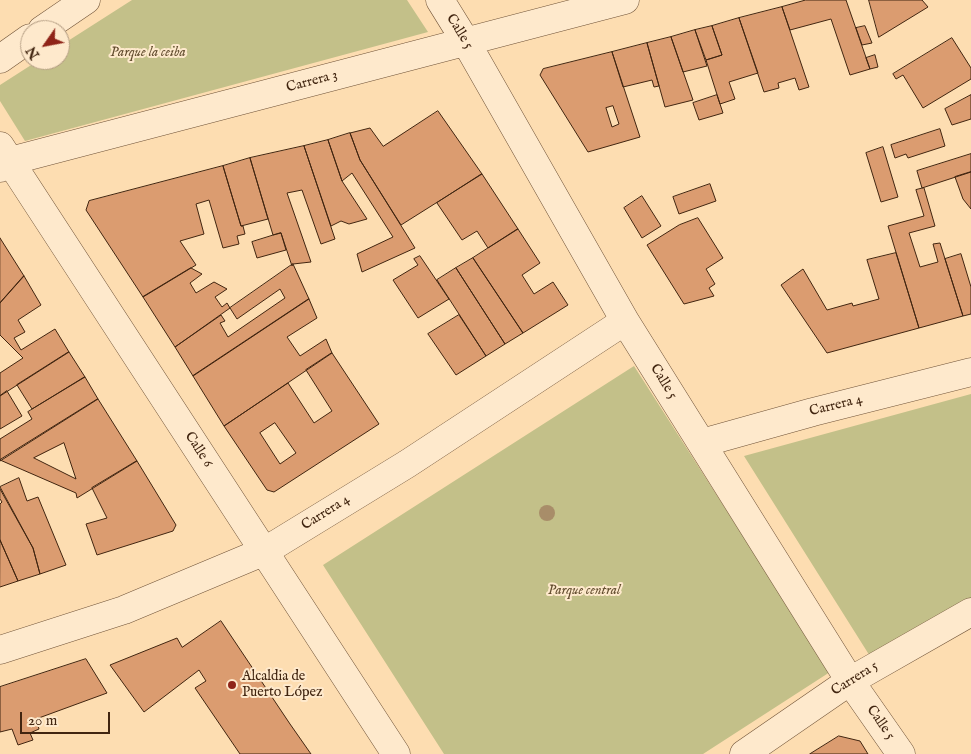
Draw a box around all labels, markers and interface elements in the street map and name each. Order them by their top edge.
street label: Calle 5 [442,11,476,53]
north arrow [20,20,70,70]
text: N [22,43,44,63]
park label: Parque la ceiba [110,45,186,61]
street label: Carrera 3 [285,67,339,97]
street label: Calle 5 [646,361,680,403]
street label: Carrera 4 [808,391,864,421]
street label: Calle 6 [180,429,216,471]
street label: Carrera 4 [299,492,353,534]
park label: Parque central [548,583,620,599]
street label: Carrera 5 [828,658,882,700]
place label: Alcaldia de Puerto López [242,669,322,702]
marker: Alcaldia de Puerto López [226,679,238,691]
scale bar [22,702,112,734]
street label: Calle 5 [862,703,898,743]
text: 20 m [28,711,57,730]

